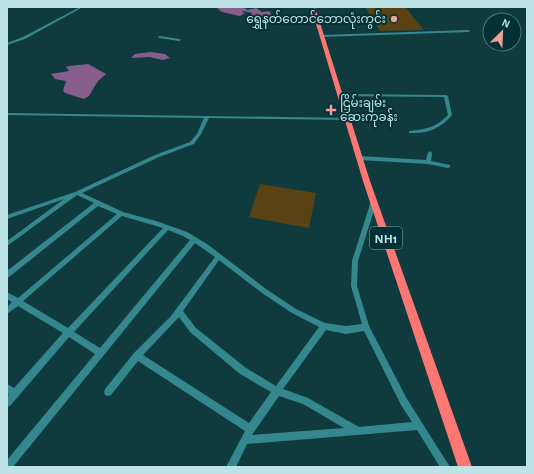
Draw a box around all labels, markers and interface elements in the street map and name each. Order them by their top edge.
place label: ရွှေနတ်တောင်ဘောလုံးကွင်း [246,10,386,29]
north arrow [482,12,522,52]
marker: ရွှေနတ်တောင်ဘောလုံးကွင်း [389,14,399,24]
text: N [500,17,512,30]
place label: ငြိမ်းချမ်း ဆေးကုခန်း [340,94,398,127]
marker: ငြိမ်းချမ်း ဆေးကုခန်း [325,104,337,116]
road number: NH1 [370,227,402,249]

